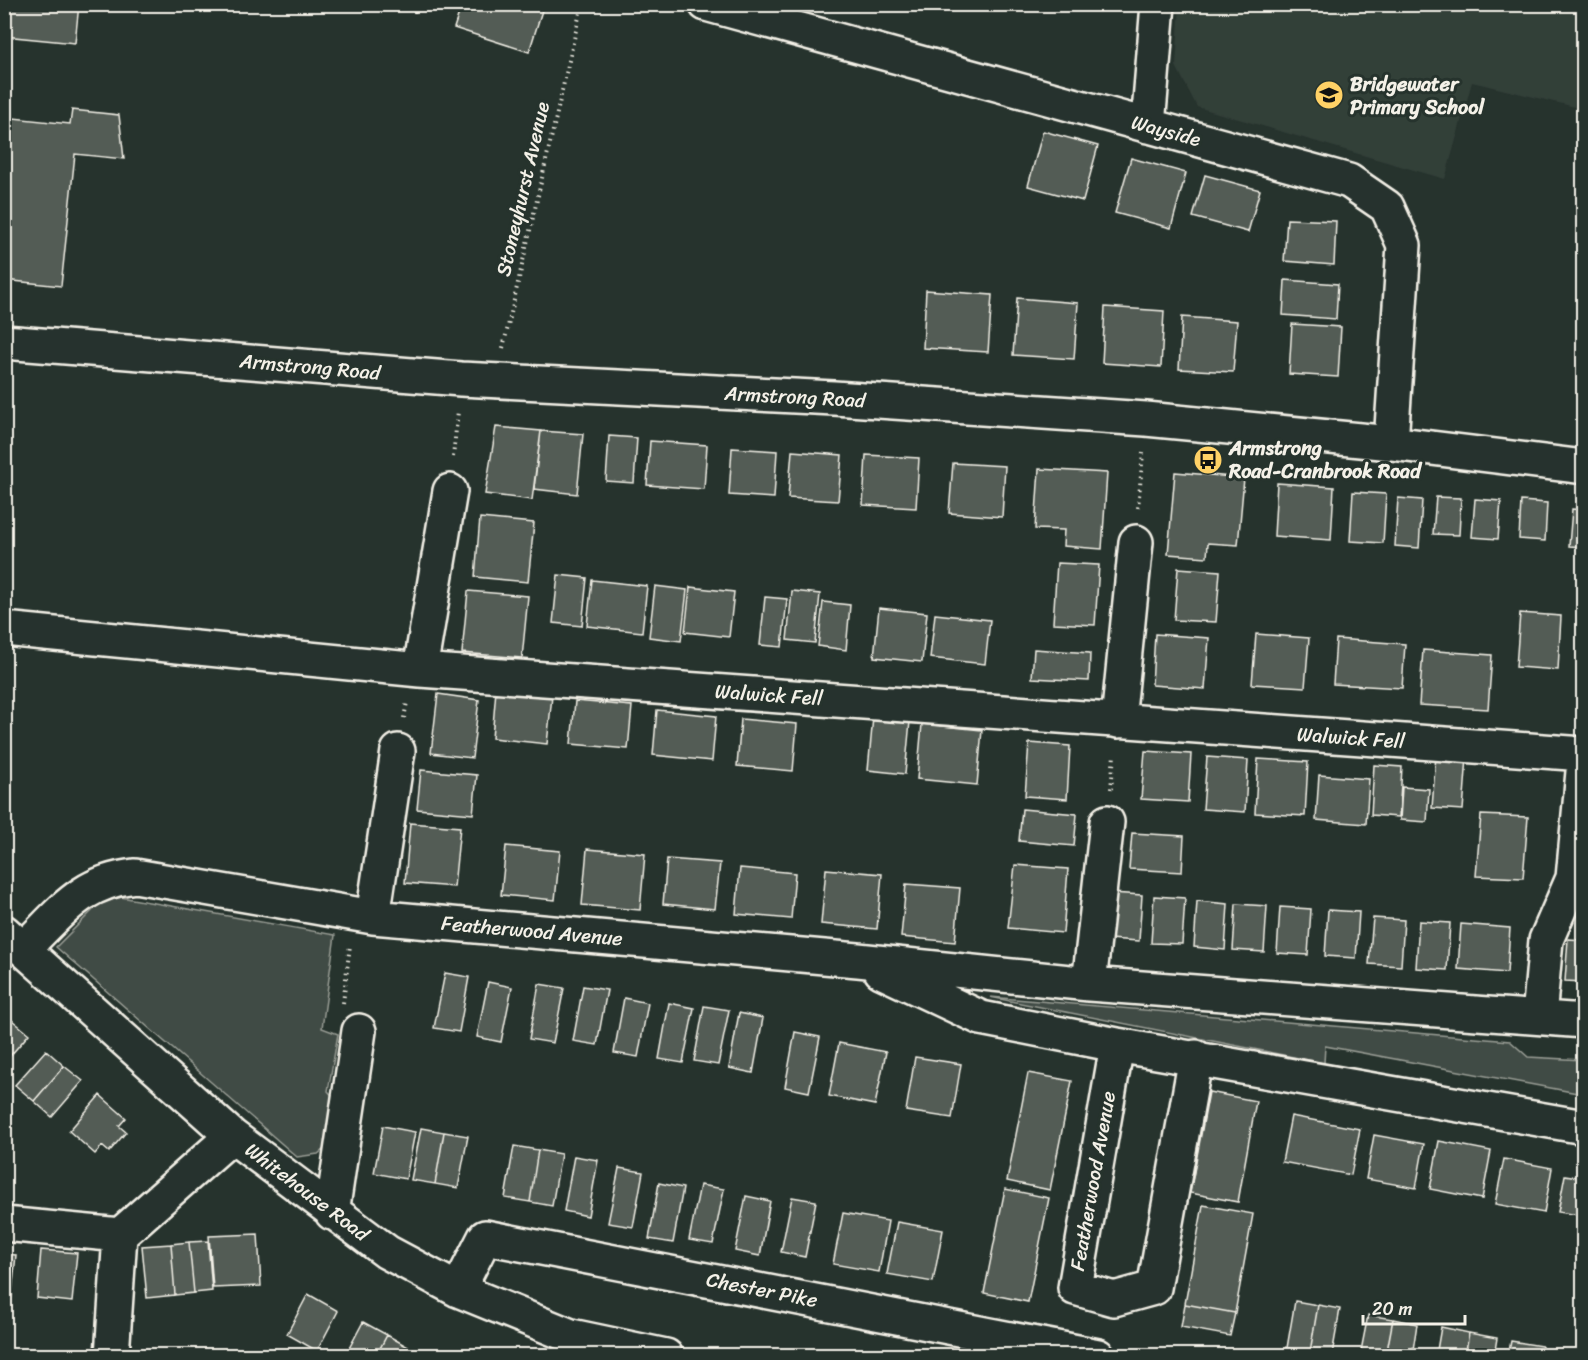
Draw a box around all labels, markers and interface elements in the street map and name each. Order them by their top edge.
place label: Bridgewater Primary School [1350,67,1485,125]
school or university icon: Bridgewater Primary School [1313,79,1345,111]
street label: Stoneyhurst Avenue [486,98,560,280]
street label: Wayside [1127,105,1205,157]
street label: Armstrong Road [237,343,383,391]
street label: Armstrong Road [723,376,868,418]
place label: Armstrong Road-Cranbrook Road [1228,431,1423,489]
bus stop icon: Armstrong Road-Cranbrook Road [1192,444,1224,476]
street label: Walwick Fell [714,674,825,716]
street label: Walwick Fell [1296,717,1407,759]
street label: Featherwood Avenue [440,906,624,956]
street label: Featherwood Avenue [1060,1088,1126,1274]
street label: Whitehouse Road [237,1133,378,1252]
street label: Chester Pike [703,1262,821,1318]
scale bar [1363,1288,1465,1326]
text: 20 m [1372,1293,1412,1325]

